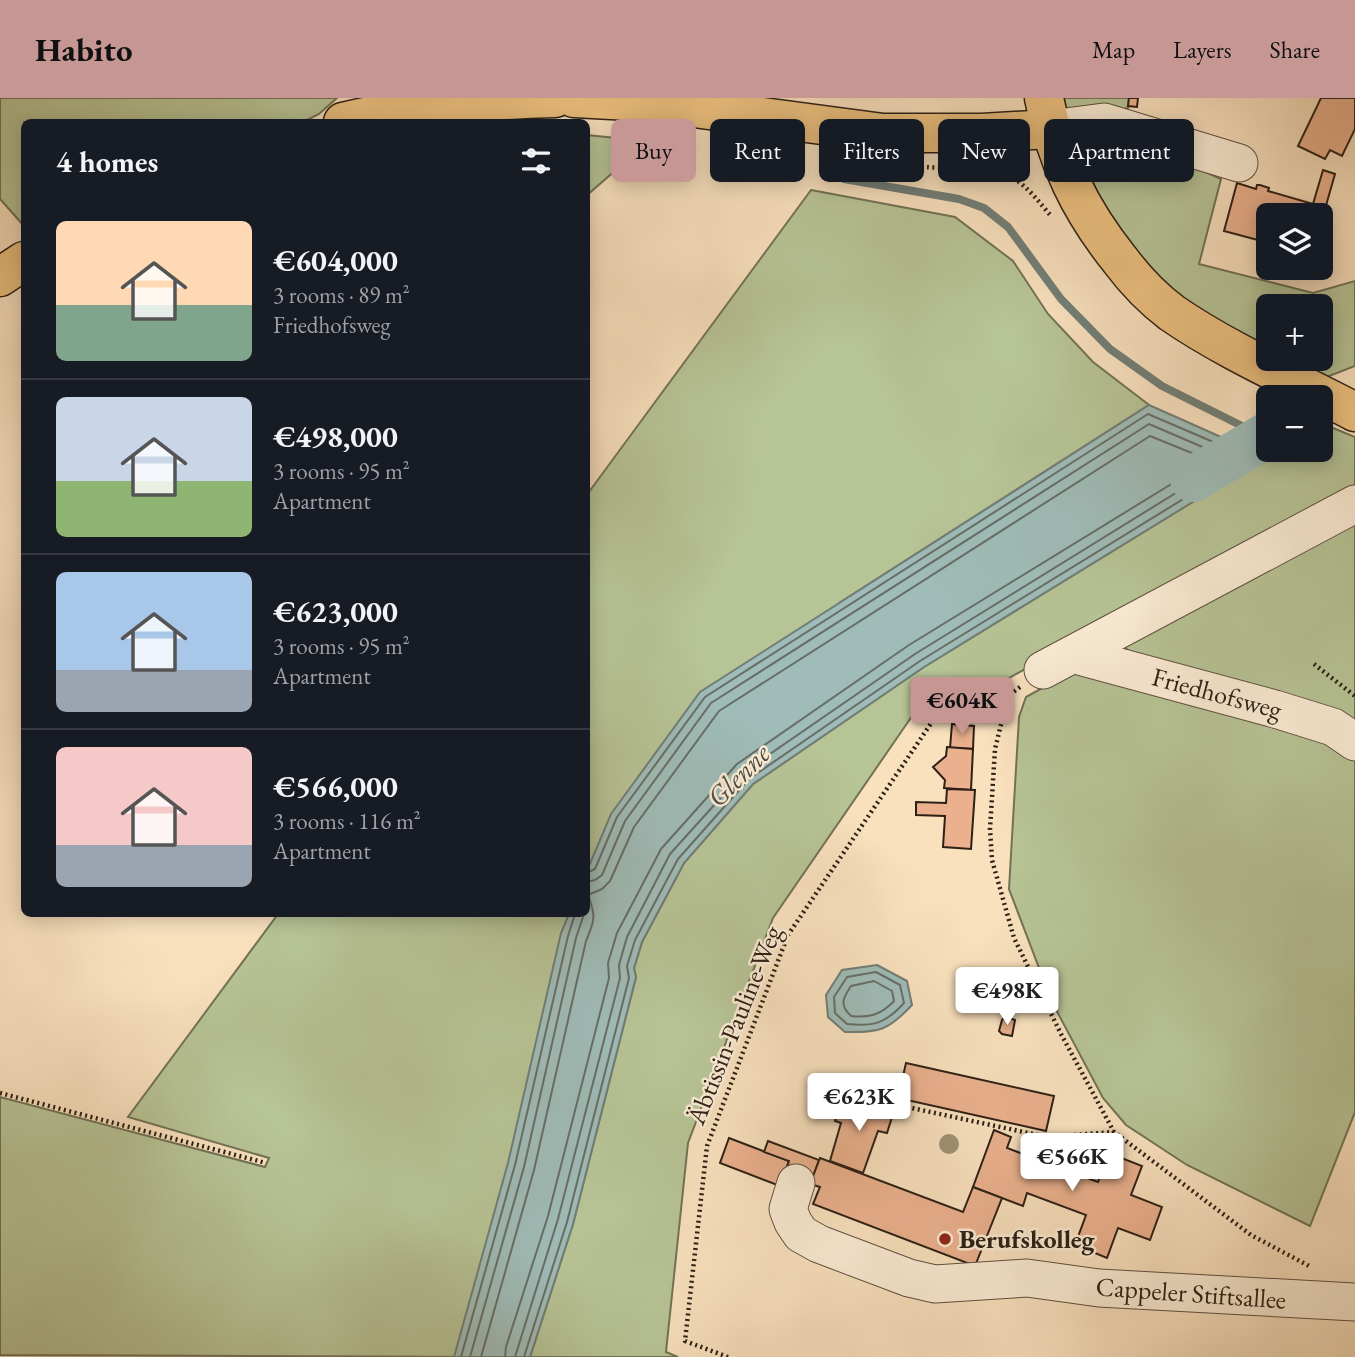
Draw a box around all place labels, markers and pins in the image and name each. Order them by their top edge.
pin: €604K [913,678,1011,737]
pin: €498K [958,968,1056,1027]
pin: €623K [810,1074,908,1133]
pin: €566K [1023,1134,1121,1193]
place label: Berufskolleg [959,1222,1096,1256]
marker: Berufskolleg [937,1231,953,1247]

